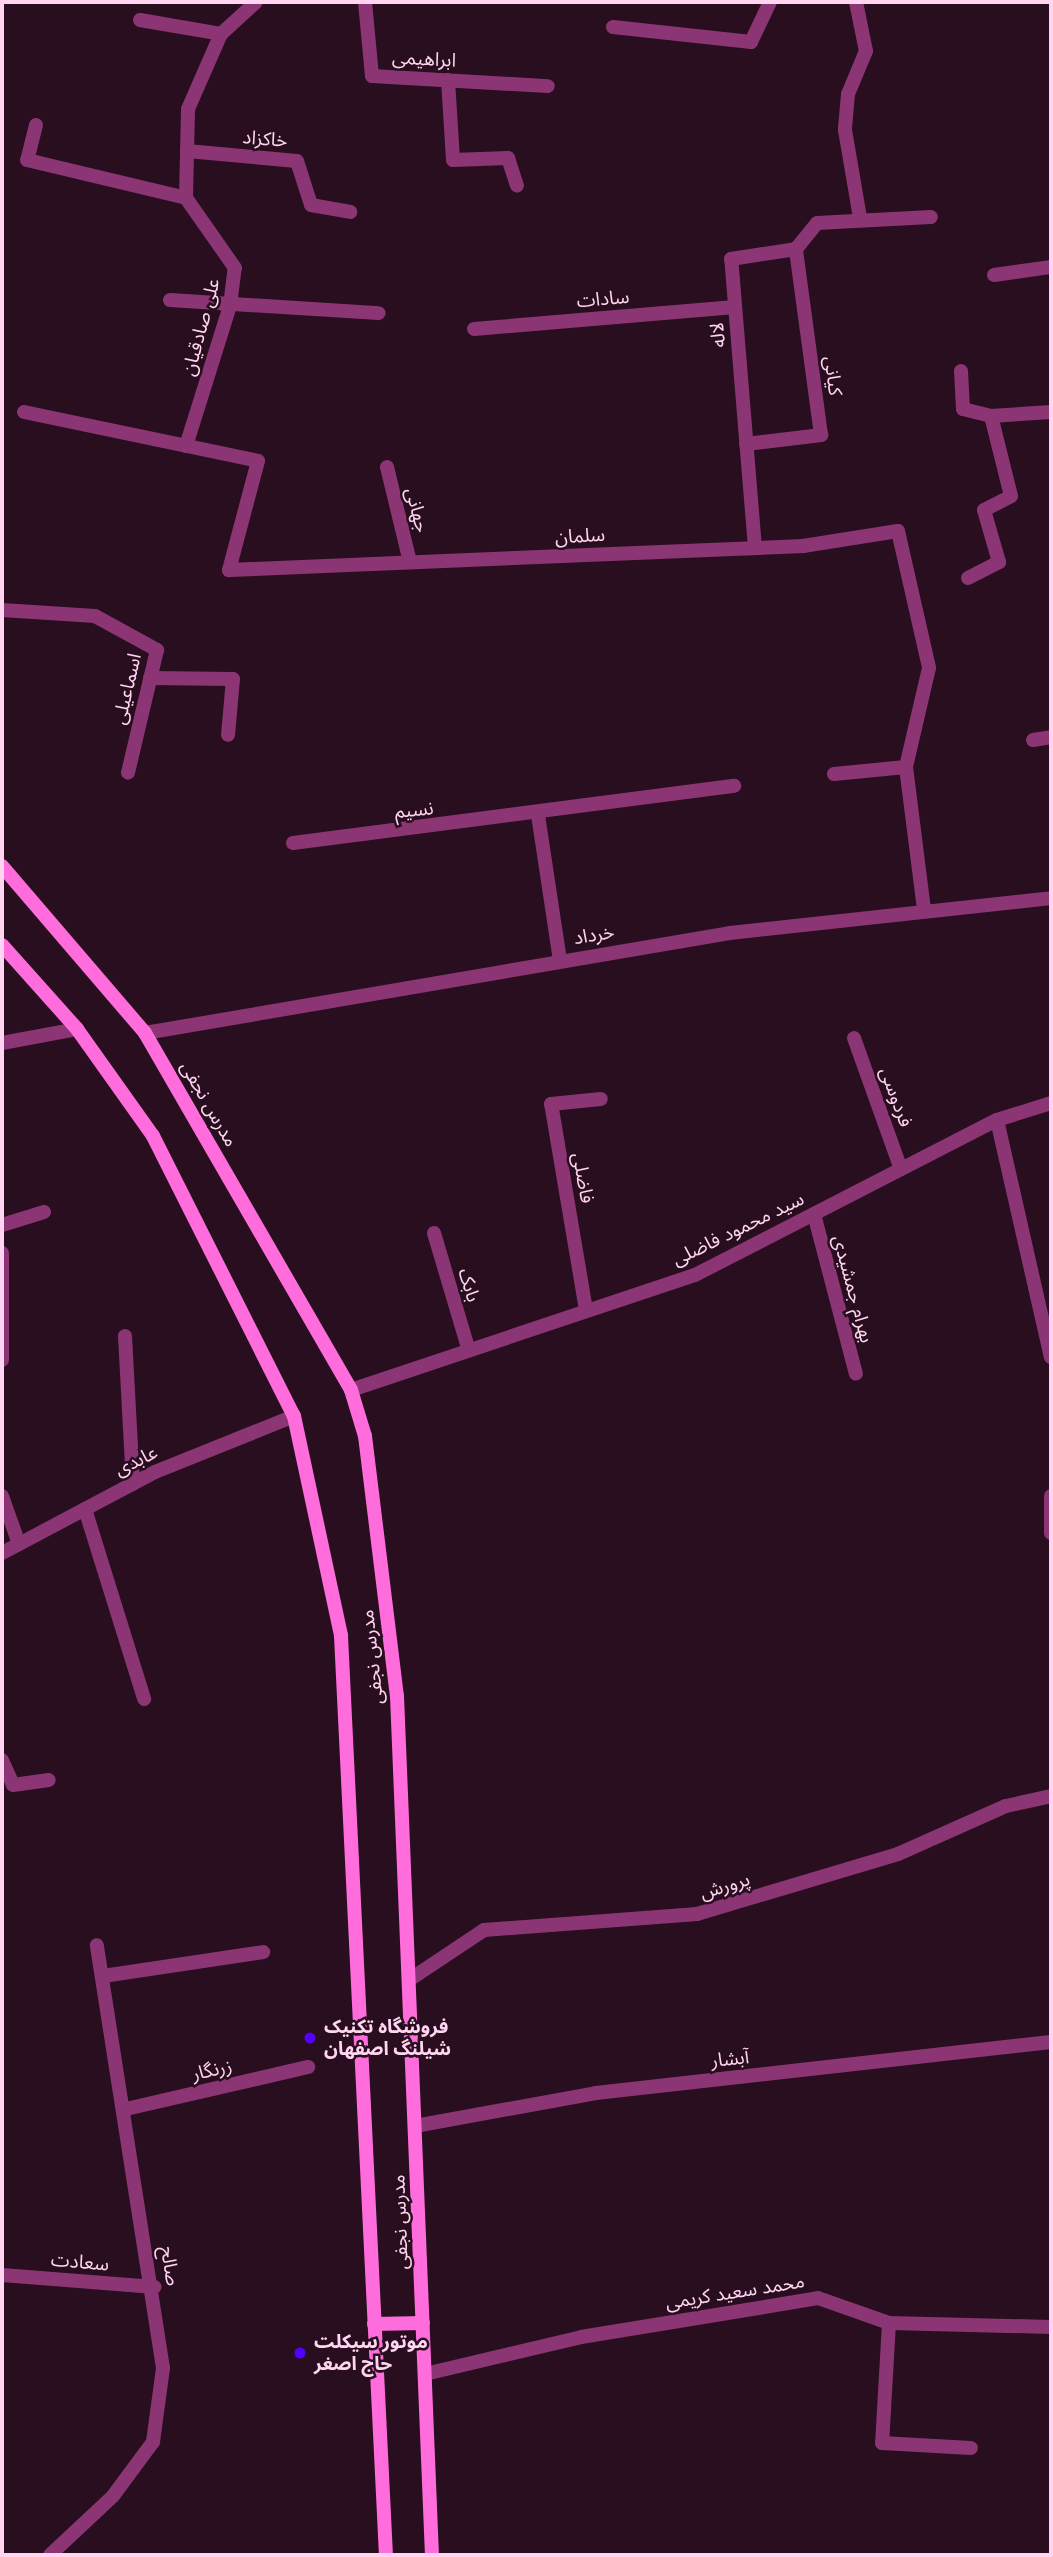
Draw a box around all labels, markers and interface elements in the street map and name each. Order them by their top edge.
street label: ابراهیمی [391,46,457,72]
street label: خاکزاد [242,126,288,152]
street label: علی صادقیان [177,276,225,378]
street label: سادات [576,285,630,313]
street label: لاله [706,321,730,349]
street label: کیانی [819,355,847,397]
street label: جهانی [400,485,434,535]
street label: سلمان [554,523,606,549]
street label: اسماعیلی [108,651,146,727]
street label: نسیم [393,797,435,823]
street label: خرداد [572,921,616,949]
street label: مدرس نجفی [175,1057,243,1151]
street label: فردوسی [875,1064,917,1130]
street label: فاضلی [567,1151,599,1205]
street label: سید محمود فاضلی [668,1187,808,1271]
street label: بهرام جمشیدی [828,1233,878,1345]
street label: بابک [453,1265,485,1305]
street label: عابدی [111,1441,161,1481]
street label: مدرس نجفی [356,1609,388,1705]
street label: پرورش [697,1868,753,1904]
place label: فروشگاه تکنیک شیلنگ اصفهان [324,2016,451,2060]
marker: فروشگاه تکنیک شیلنگ اصفهان [302,2030,318,2046]
street label: آبشار [710,2046,750,2072]
street label: زرنگار [190,2054,234,2086]
street label: مدرس نجفی [387,2174,413,2270]
street label: صالح [156,2244,184,2288]
street label: سعادت [50,2248,110,2276]
street label: محمد سعید کریمی [664,2270,806,2314]
place label: موتور سیکلت حاج اصغر [314,2331,428,2375]
marker: موتور سیکلت حاج اصغر [292,2345,308,2361]

